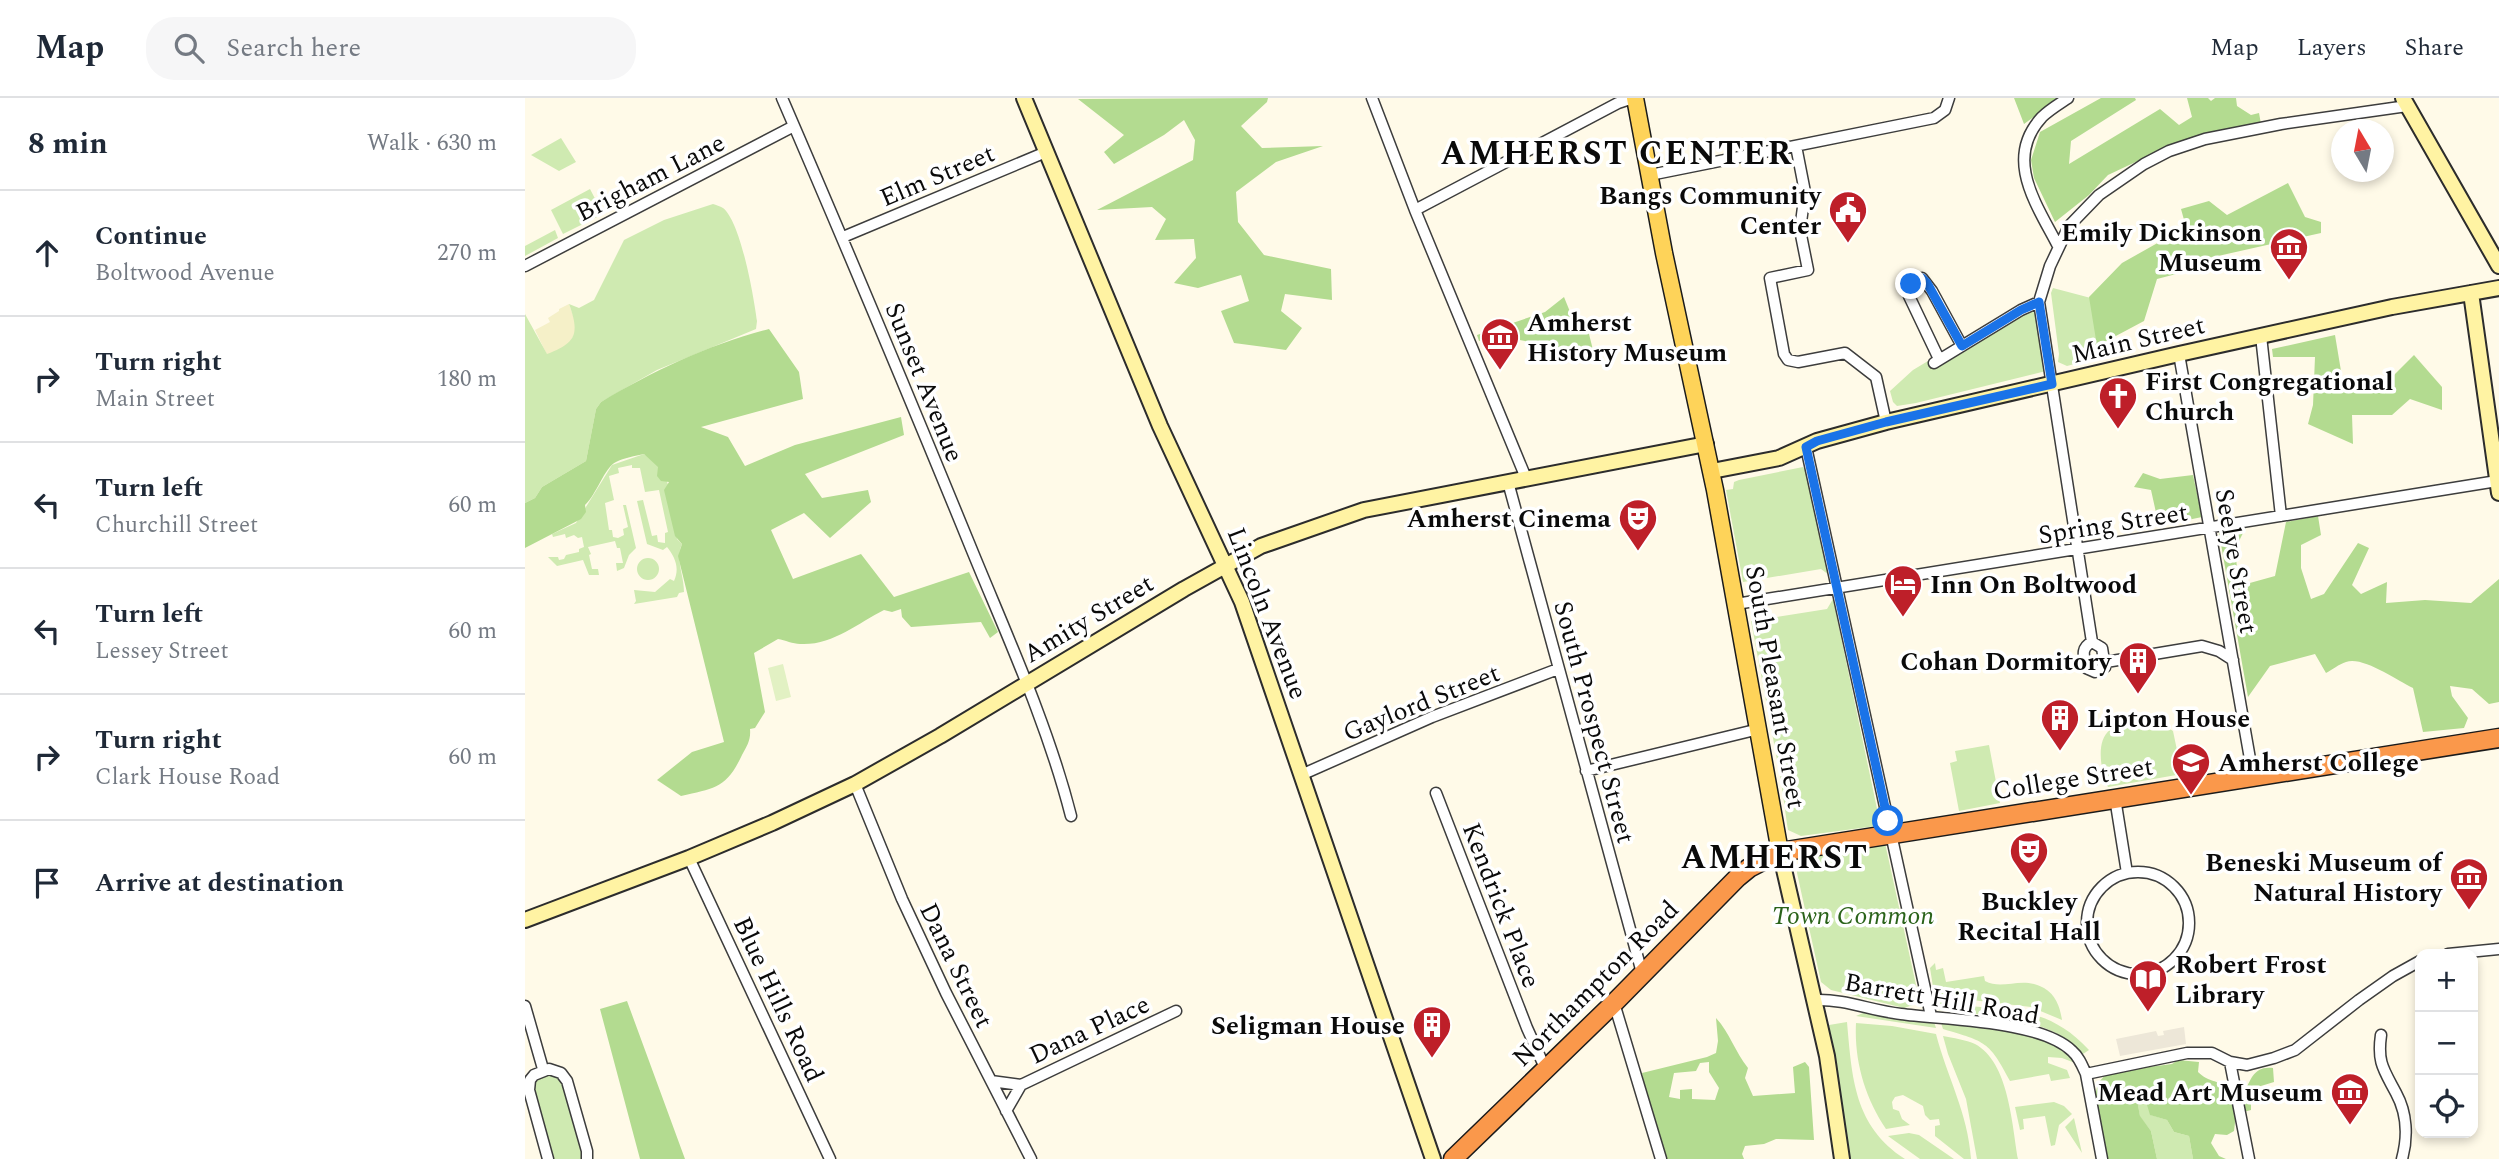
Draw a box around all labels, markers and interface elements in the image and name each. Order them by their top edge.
search box [146,17,636,80]
text: Map [35,23,104,73]
text: Search here [226,28,361,68]
icon: search [170,29,208,67]
text: Map [2210,30,2259,66]
text: Layers [2297,30,2367,66]
text: Share [2405,30,2464,66]
north arrow [2331,119,2394,182]
text: 8 min [28,121,108,167]
street label: Brigham Lane [569,123,732,233]
text: Walk · 630 m [367,126,497,161]
district label: AMHERST CENTER [1440,129,1794,179]
street label: Elm Street [874,134,1001,218]
place label: Bangs Community Center [1599,176,1823,246]
public building icon: Bangs Community Center [1827,189,1869,244]
place label: Emily Dickinson Museum [2061,213,2262,283]
text: Continue [95,216,207,256]
museum icon: Emily Dickinson Museum [2268,226,2310,281]
icon: ahead [28,234,66,272]
text: 270 m [437,236,497,271]
text: Boltwood Avenue [95,256,275,291]
route end [1895,268,1926,299]
street label: Sunset Avenue [874,297,974,468]
place label: Amherst History Museum [1527,303,1727,373]
street label: Main Street [2068,305,2209,375]
museum icon: Amherst History Museum [1479,316,1521,371]
text: Turn right [95,342,222,382]
icon: right [28,360,66,398]
text: 180 m [437,362,497,397]
place label: First Congregational Church [2145,362,2394,432]
church icon: First Congregational Church [2097,375,2139,430]
text: Main Street [95,382,215,417]
text: Turn left [95,468,203,508]
street label: Seelye Street [2204,485,2268,637]
icon: left [28,486,66,524]
text: 60 m [448,488,497,523]
street label: Spring Street [2035,492,2191,556]
theatre icon: Amherst Cinema [1617,497,1659,552]
place label: Amherst Cinema [1407,499,1612,539]
text: Churchill Street [95,508,258,543]
street label: Lincoln Avenue [1216,522,1318,705]
street label: South Pleasant Street [1734,562,1816,812]
hotel icon: Inn On Boltwood [1882,563,1924,618]
street label: Amity Street [1016,564,1162,674]
place label: Inn On Boltwood [1930,565,2137,605]
text: Turn left [95,594,203,634]
street label: South Prospect Street [1542,597,1646,848]
icon: left [28,612,66,650]
text: 60 m [448,614,497,649]
text: Lessey Street [95,634,229,669]
building icon: Cohan Dormitory [2117,640,2159,695]
place label: Cohan Dormitory [1900,642,2113,682]
street label: Gaylord Street [1337,653,1506,753]
building icon: Lipton House [2039,697,2081,752]
place label: Lipton House [2087,699,2250,739]
text: Turn right [95,720,222,760]
icon: right [28,738,66,776]
text: 60 m [448,740,497,775]
school or university icon: Amherst College [2170,741,2212,796]
place label: Amherst College [2218,743,2419,783]
street label: College Street [1990,747,2156,811]
text: Clark House Road [95,760,280,795]
route start [1872,805,1903,836]
street label: Kendrick Place [1451,817,1551,994]
theatre icon: Buckley Recital Hall [2008,830,2050,885]
district label: AMHERST [1681,833,1869,883]
place label: Beneski Museum of Natural History [2205,843,2444,913]
museum icon: Beneski Museum of Natural History [2448,856,2490,911]
text: Arrive at destination [95,863,344,903]
icon: arrive [28,864,66,902]
place label: Buckley Recital Hall [1957,882,2101,952]
street label: Northampton Road [1503,891,1689,1077]
street label: Dana Street [908,896,1004,1035]
park label: Town Common [1772,896,1935,936]
street label: Blue Hills Road [722,910,834,1089]
place label: Robert Frost Library [2175,945,2327,1015]
map controls [2415,949,2478,1138]
button: + [2415,949,2478,1012]
library icon: Robert Frost Library [2127,958,2169,1013]
street label: Barrett Hill Road [1841,962,2043,1036]
street label: Dana Place [1022,985,1156,1075]
building icon: Seligman House [1411,1004,1453,1059]
place label: Seligman House [1211,1006,1405,1046]
button: − [2415,1012,2478,1075]
museum icon: Mead Art Museum [2329,1071,2371,1126]
place label: Mead Art Museum [2097,1073,2323,1113]
button: locate [2415,1075,2478,1138]

